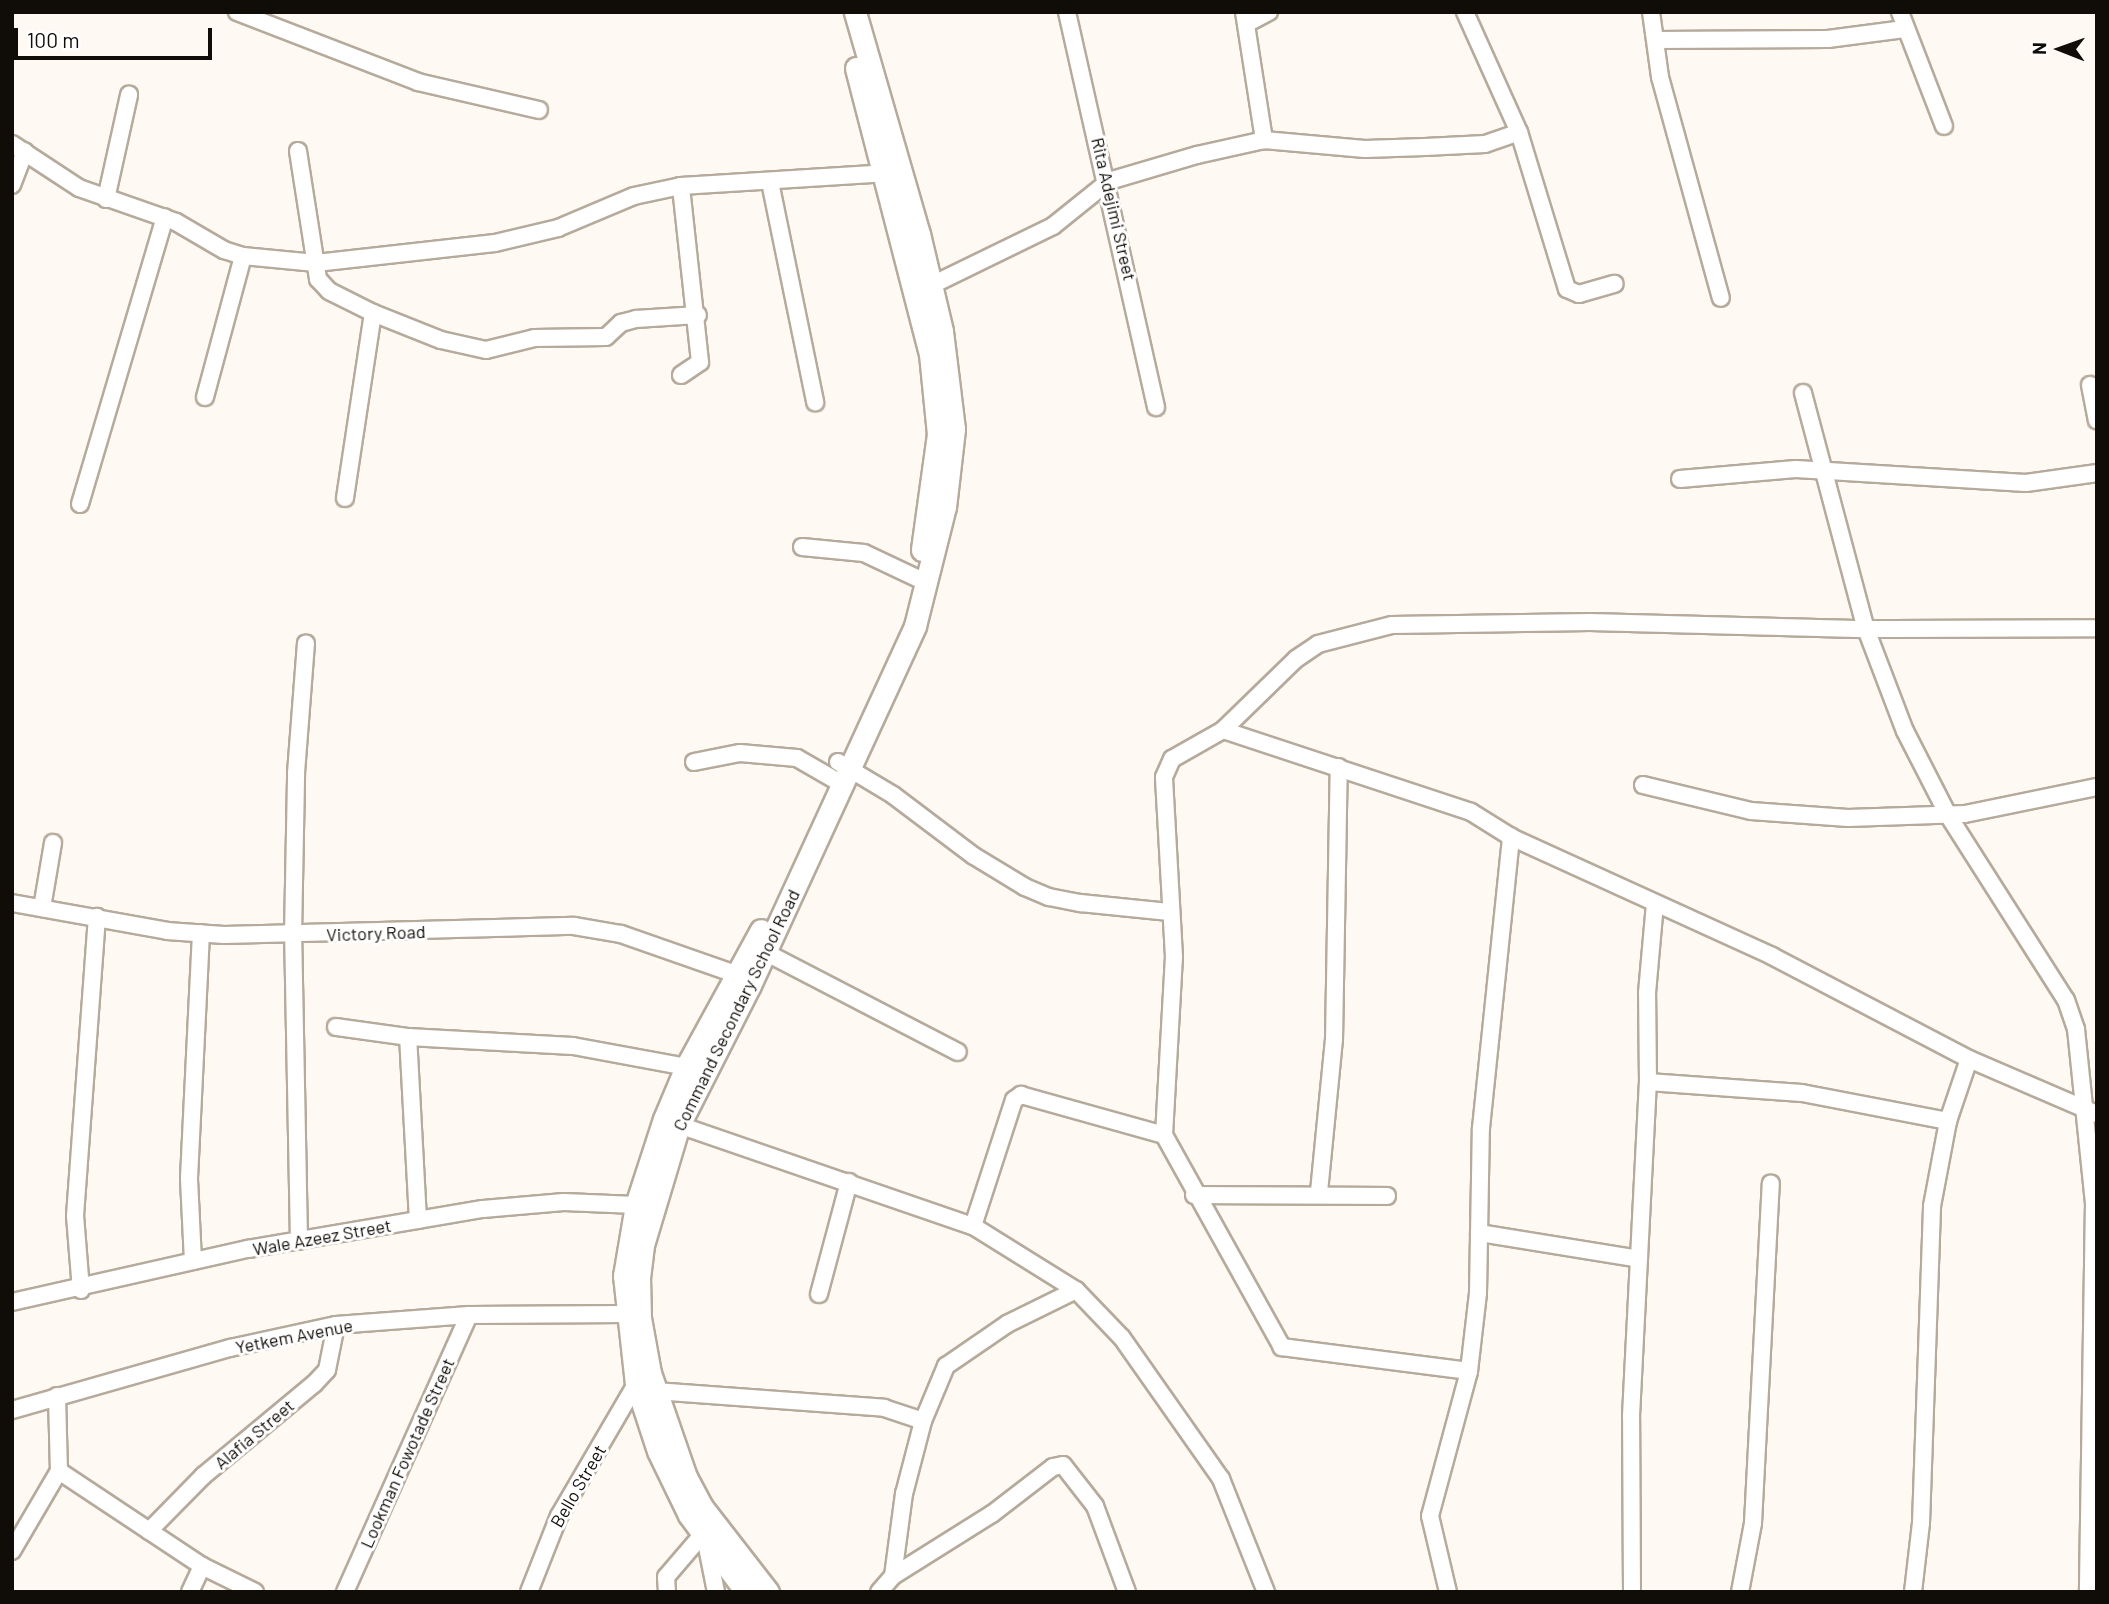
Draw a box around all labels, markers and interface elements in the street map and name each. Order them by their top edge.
scale bar [18,14,215,58]
north arrow [2025,14,2095,84]
text: 100 m [27,27,80,52]
text: N [2027,42,2050,55]
street label: Rita Adejimi Street [1087,135,1141,283]
street label: Command Secondary School Road [668,886,804,1134]
street label: Victory Road [326,920,426,946]
street label: Wale Azeez Street [251,1214,393,1260]
street label: Yetkem Avenue [233,1314,355,1358]
street label: Lookman Fowotade Street [355,1355,459,1551]
street label: Alafia Street [210,1394,298,1474]
street label: Bello Street [546,1441,610,1531]

